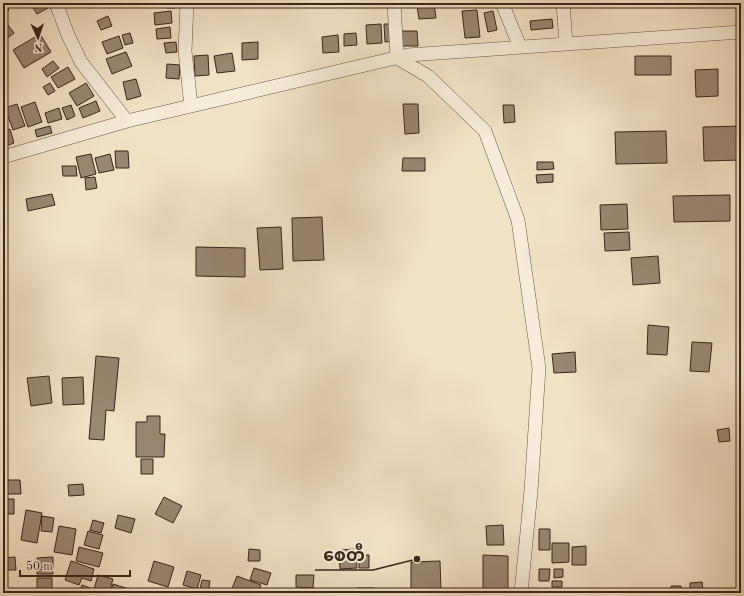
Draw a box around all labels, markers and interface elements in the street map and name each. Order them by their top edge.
north arrow [18,18,58,58]
text: N [33,41,43,52]
callout: စေတီ [315,541,373,570]
text: စေတီ [323,543,365,565]
scale bar [20,552,130,578]
text: 50 m [26,560,53,573]

